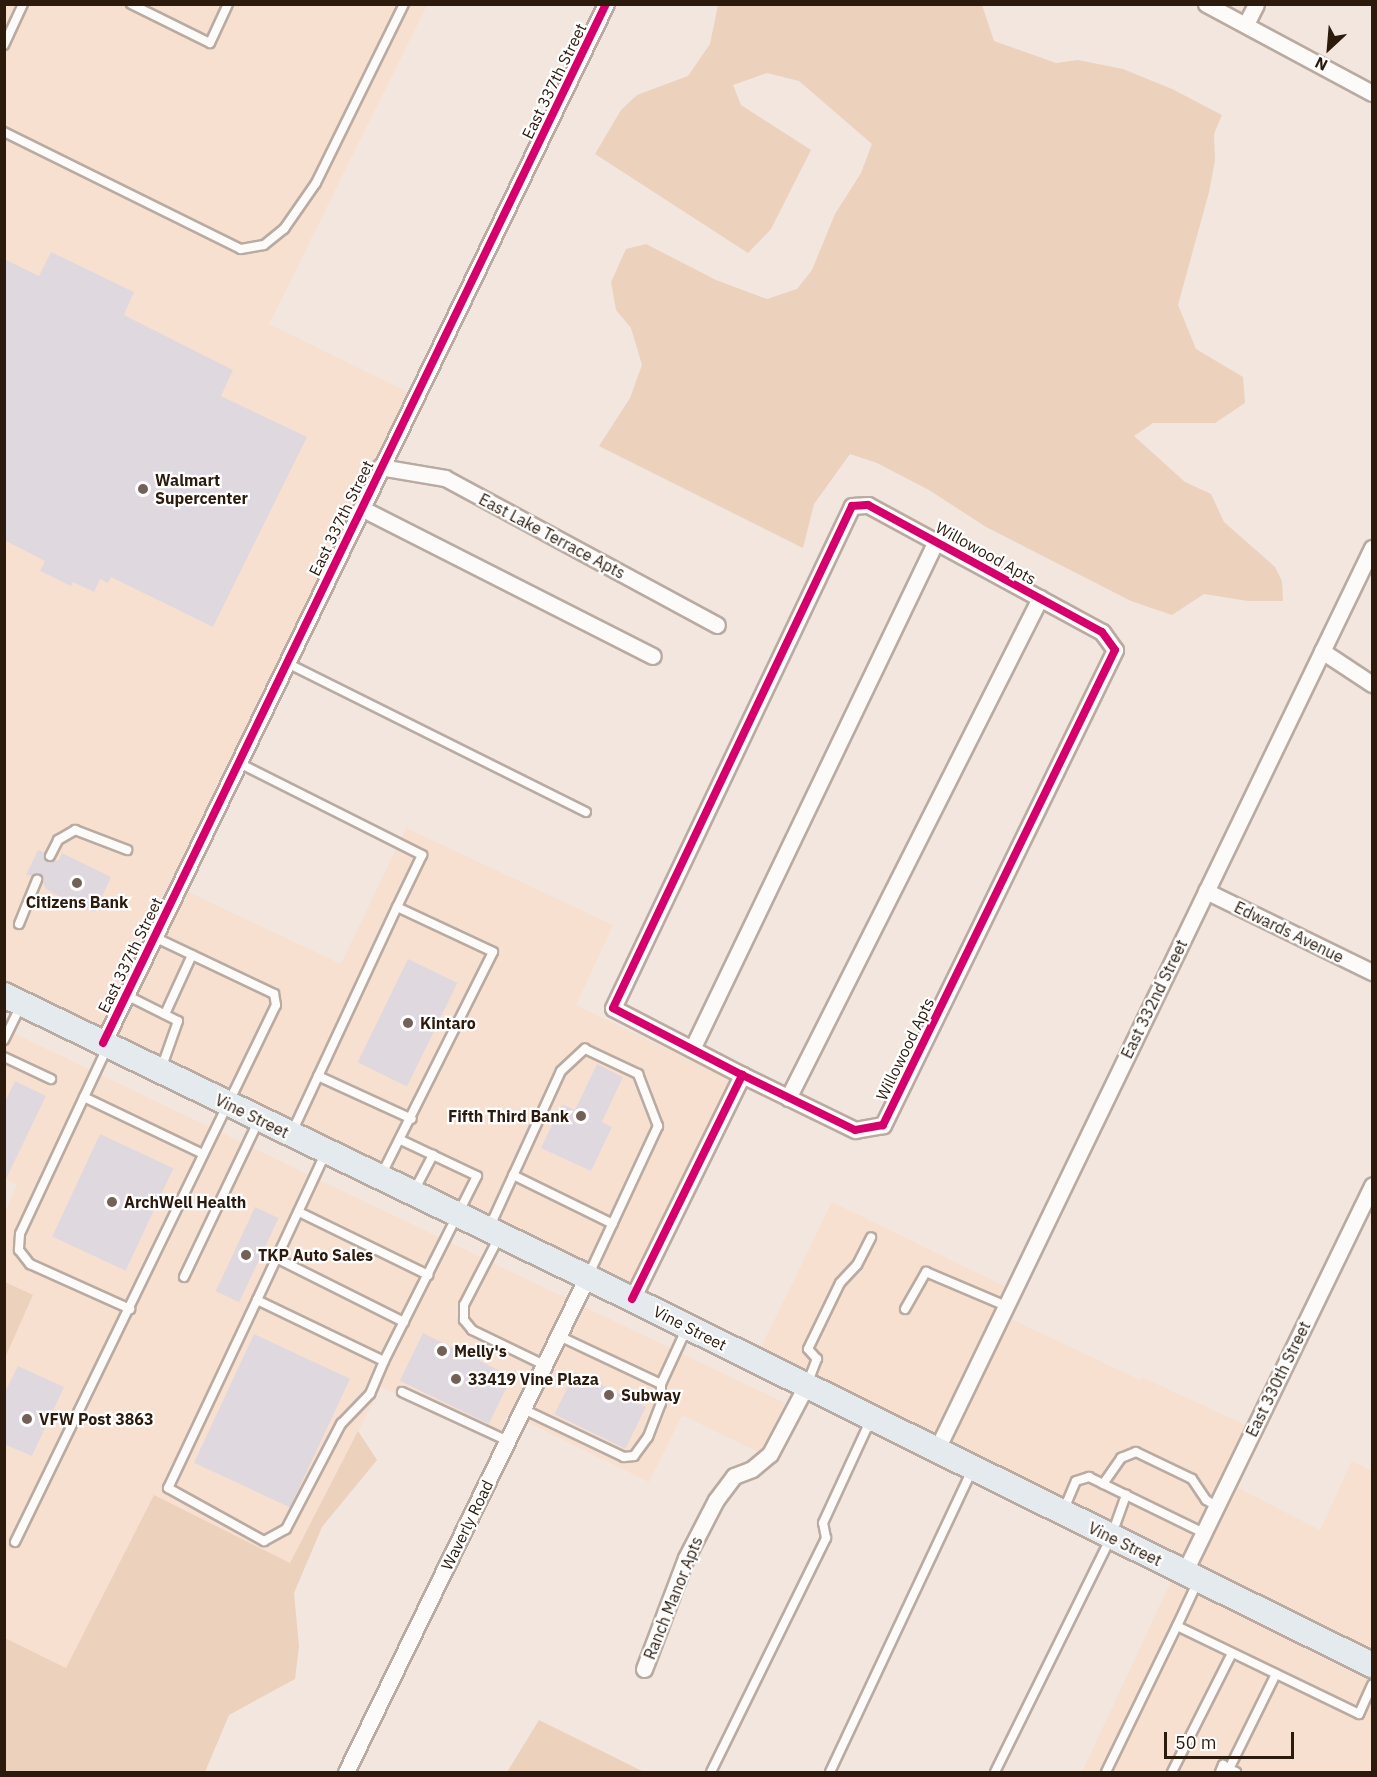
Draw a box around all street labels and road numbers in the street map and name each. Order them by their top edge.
street label: East 337th Street [518,20,590,142]
street label: East 337th Street [305,457,377,579]
street label: East Lake Terrace Apts [476,489,628,583]
street label: Willowood Apts [932,518,1040,588]
street label: East 337th Street [94,894,166,1016]
street label: Edwards Avenue [1231,897,1347,967]
street label: East 332nd Street [1117,936,1191,1062]
street label: Willowood Apts [872,995,938,1103]
street label: Vine Street [212,1090,292,1142]
street label: Vine Street [650,1301,730,1355]
street label: East 330th Street [1242,1318,1314,1440]
street label: Waverly Road [437,1477,497,1573]
street label: Vine Street [1085,1518,1165,1570]
street label: Ranch Manor Apts [640,1534,706,1662]

